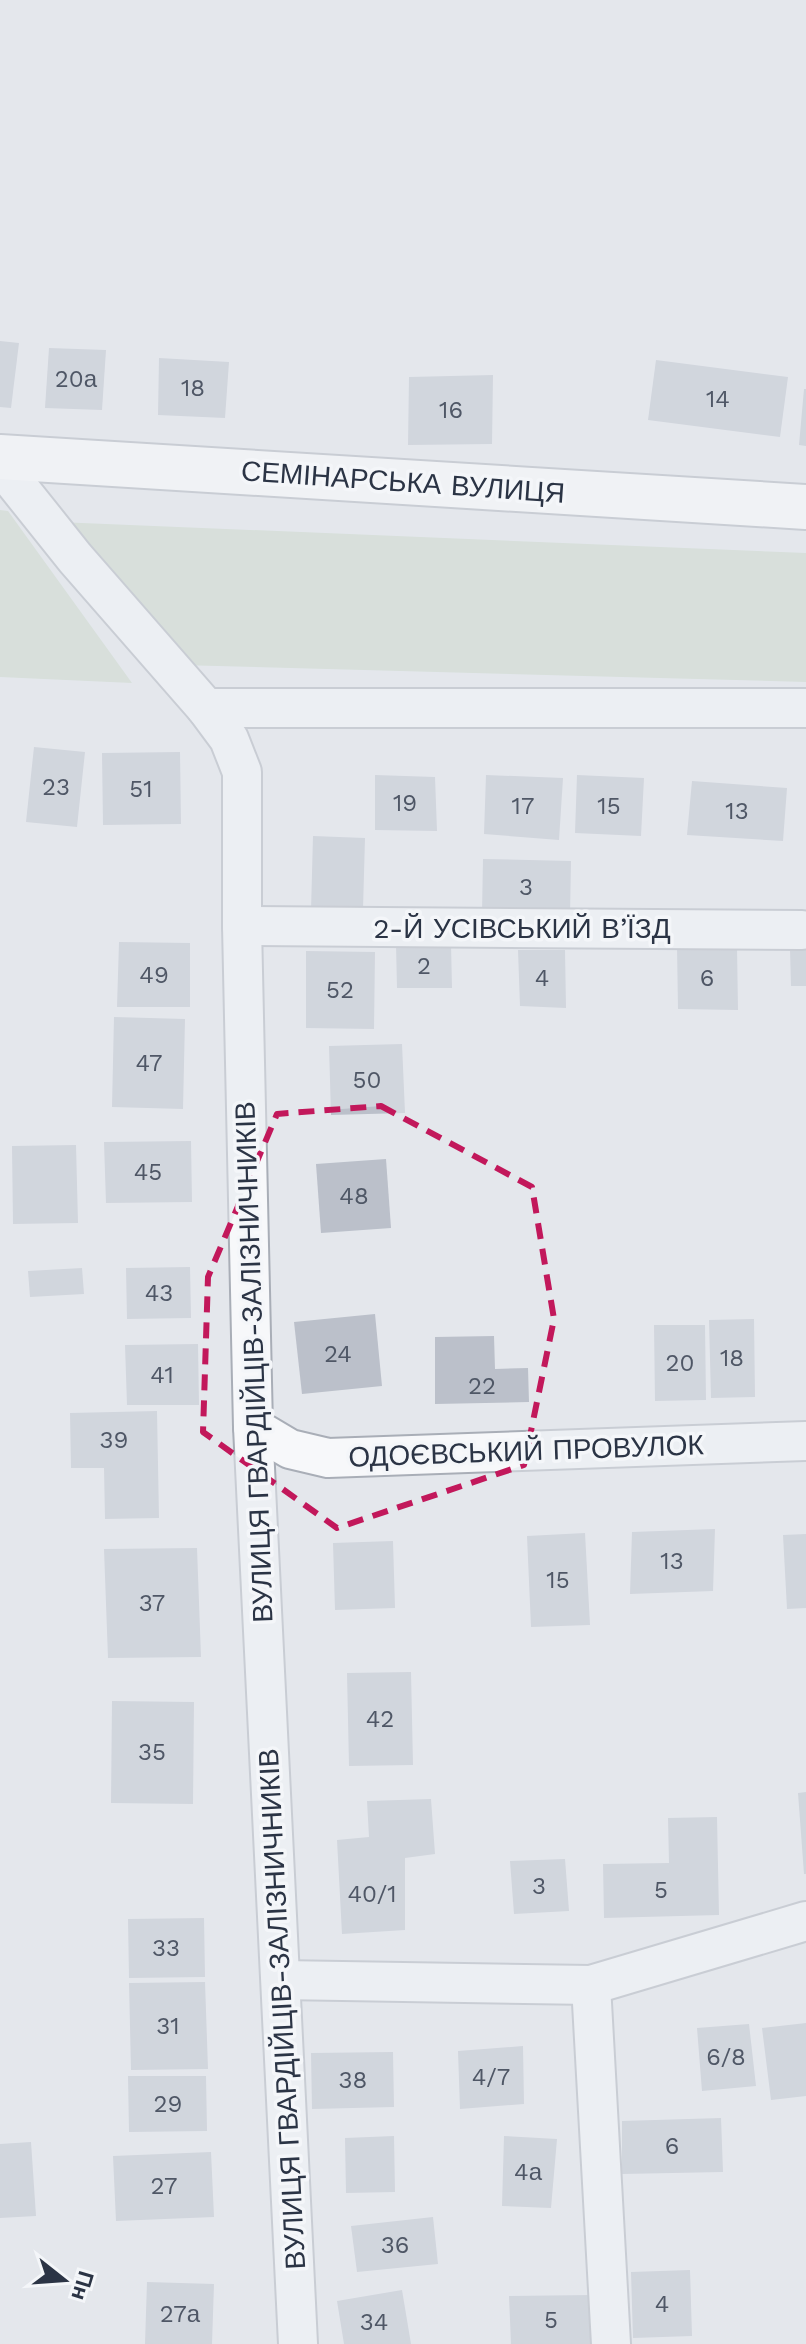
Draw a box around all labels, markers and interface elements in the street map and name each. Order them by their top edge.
house number: 20а [55,365,98,393]
house number: 18 [181,374,205,402]
house number: 14 [706,385,730,413]
house number: 16 [439,396,463,424]
street label: СЕМІНАРСЬКА ВУЛИЦЯ [240,454,566,510]
house number: 23 [42,773,70,801]
house number: 51 [129,775,153,803]
house number: 19 [393,789,417,817]
house number: 17 [512,792,534,820]
house number: 15 [597,792,621,820]
house number: 13 [725,797,749,825]
house number: 3 [519,873,533,901]
street label: 2-Й УСІВСЬКИЙ В’ЇЗД [373,912,671,945]
house number: 2 [417,952,431,980]
house number: 49 [139,961,169,989]
house number: 4 [535,964,549,992]
house number: 6 [700,964,714,992]
house number: 52 [326,976,354,1004]
house number: 47 [136,1049,162,1077]
house number: 50 [353,1066,381,1094]
street label: ВУЛИЦЯ ГВАРДІЙЦІВ-ЗАЛІЗНИЧНИКІВ [228,1101,280,1623]
house number: 45 [134,1158,162,1186]
house number: 48 [339,1182,369,1210]
house number: 43 [145,1279,173,1307]
house number: 24 [324,1340,352,1368]
house number: 18 [720,1344,744,1372]
house number: 20 [666,1349,694,1377]
house number: 41 [150,1361,174,1389]
house number: 22 [468,1372,496,1400]
house number: 39 [100,1426,128,1454]
street label: ОДОЄВСЬКИЙ ПРОВУЛОК [348,1428,705,1474]
house number: 13 [660,1547,684,1575]
house number: 15 [546,1566,570,1594]
house number: 37 [139,1589,165,1617]
house number: 42 [366,1705,394,1733]
house number: 35 [138,1738,166,1766]
street label: ВУЛИЦЯ ГВАРДІЙЦІВ-ЗАЛІЗНИЧНИКІВ [252,1748,312,2270]
house number: 3 [532,1872,546,1900]
house number: 5 [654,1876,668,1904]
house number: 40/1 [347,1880,397,1908]
house number: 33 [152,1934,180,1962]
house number: 31 [156,2012,180,2040]
house number: 6/8 [706,2043,746,2071]
house number: 4/7 [472,2063,510,2091]
house number: 38 [339,2066,367,2094]
house number: 29 [154,2090,182,2118]
house number: 6 [665,2132,679,2160]
house number: 4а [514,2158,543,2186]
house number: 27 [151,2172,177,2200]
house number: 36 [381,2231,409,2259]
north arrow [24,2240,104,2320]
text: Пн [66,2268,99,2303]
house number: 4 [655,2290,669,2318]
house number: 27а [160,2300,201,2328]
house number: 5 [544,2306,558,2334]
house number: 34 [360,2308,388,2336]

